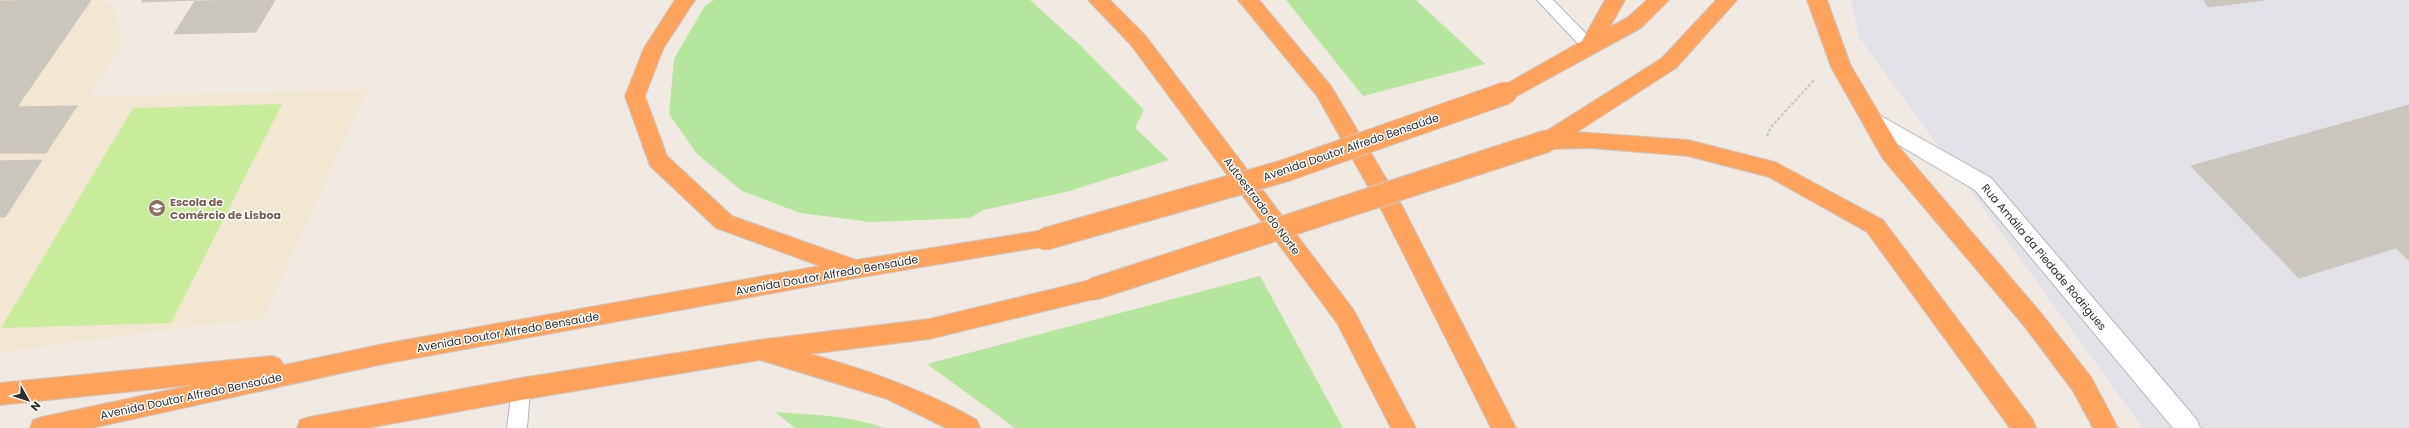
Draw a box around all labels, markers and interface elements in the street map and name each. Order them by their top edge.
street label: Avenida Doutor Alfredo Bensaúde [1261,109,1441,185]
street label: Autoestrada do Norte [1220,154,1304,258]
street label: Rua Amália da Piedade Rodrigues [1978,180,2110,334]
place label: Escola de Comércio de Lisboa [170,194,281,223]
school or university icon: Escola de Comércio de Lisboa [147,198,167,218]
street label: Avenida Doutor Alfredo Bensaúde [734,251,920,299]
street label: Avenida Doutor Alfredo Bensaúde [415,308,601,356]
street label: Avenida Doutor Alfredo Bensaúde [99,369,283,423]
north arrow [8,380,48,420]
text: N [27,398,45,415]

